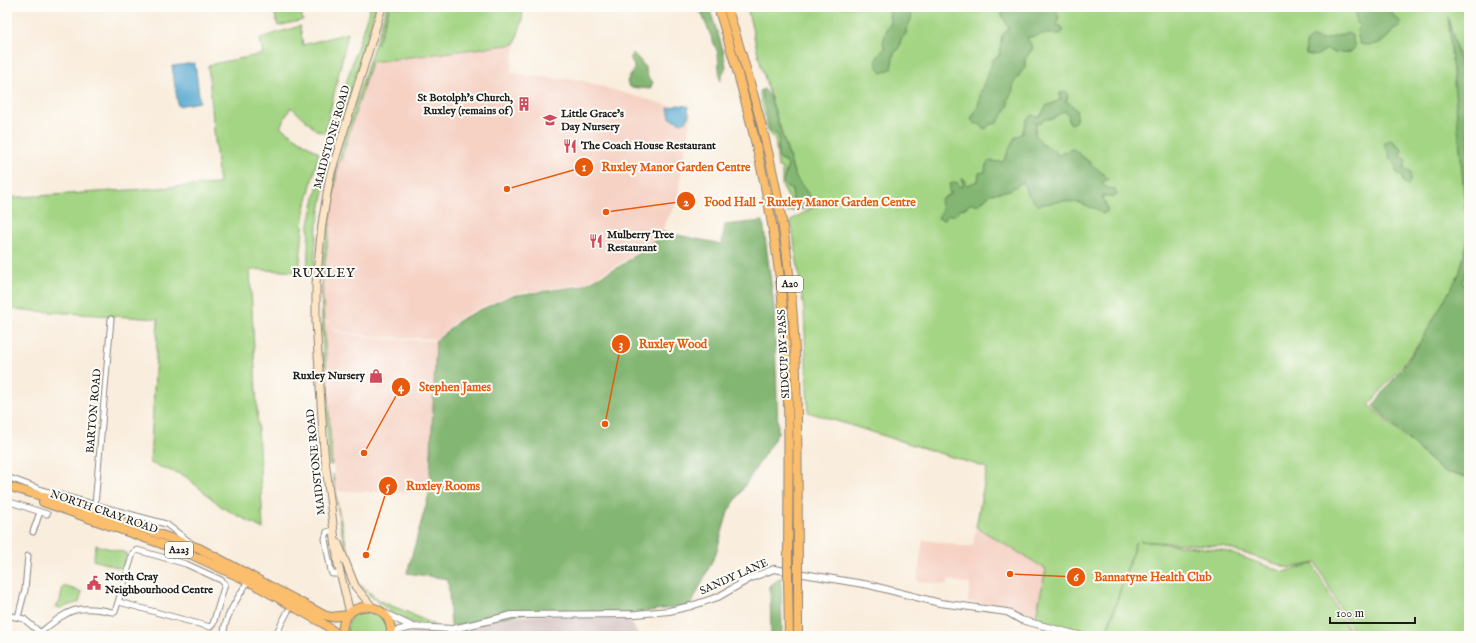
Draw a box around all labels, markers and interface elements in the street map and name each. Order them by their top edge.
street label: MAIDSTONE ROAD [311,84,353,190]
place label: St Botolph's Church, Ruxley (remains of) [417,91,513,118]
building icon: St Botolph's Church, Ruxley (remains of) [516,96,532,112]
place label: Little Grace's Day Nursery [560,107,624,134]
school or university icon: Little Grace's Day Nursery [542,112,558,128]
restaurant icon: The Coach House Restaurant [562,138,578,154]
place label: The Coach House Restaurant [580,139,716,153]
callout: Ruxley Manor Garden Centre [574,155,759,179]
text: 1 [582,160,587,175]
text: Ruxley Manor Garden Centre [601,160,751,176]
callout: Food Hall - Ruxley Manor Garden Centre [676,189,924,213]
text: 2 [683,195,689,210]
text: Food Hall - Ruxley Manor Garden Centre [704,195,916,211]
place label: Mulberry Tree Restaurant [607,228,674,255]
restaurant icon: Mulberry Tree Restaurant [588,233,604,249]
district label: RUXLEY [292,265,356,282]
road number: A20 [777,276,803,292]
street label: SIDCUP BY-PASS [775,309,793,399]
callout: Ruxley Wood [611,332,715,356]
text: 3 [619,337,623,352]
text: Ruxley Wood [639,337,708,353]
street label: BARTON ROAD [83,368,105,454]
shop icon: Ruxley Nursery [368,368,384,384]
place label: Ruxley Nursery [292,369,366,383]
callout: Stephen James [391,375,499,399]
text: 4 [398,380,405,395]
text: Stephen James [419,380,492,396]
street label: MAIDSTONE ROAD [303,408,329,516]
callout: Ruxley Rooms [378,474,488,498]
text: 5 [386,479,391,494]
text: Ruxley Rooms [406,479,481,495]
street label: NORTH CRAY ROAD [48,487,160,537]
road number: A223 [165,542,193,558]
street label: SANDY LANE [698,556,771,598]
callout: Bannatyne Health Club [1066,565,1220,589]
place label: North Cray Neighbourhood Centre [104,570,213,597]
text: 6 [1073,570,1079,585]
text: Bannatyne Health Club [1094,570,1212,586]
public building icon: North Cray Neighbourhood Centre [86,575,102,591]
scale bar [1330,599,1415,625]
text: 100 m [1336,606,1364,621]

